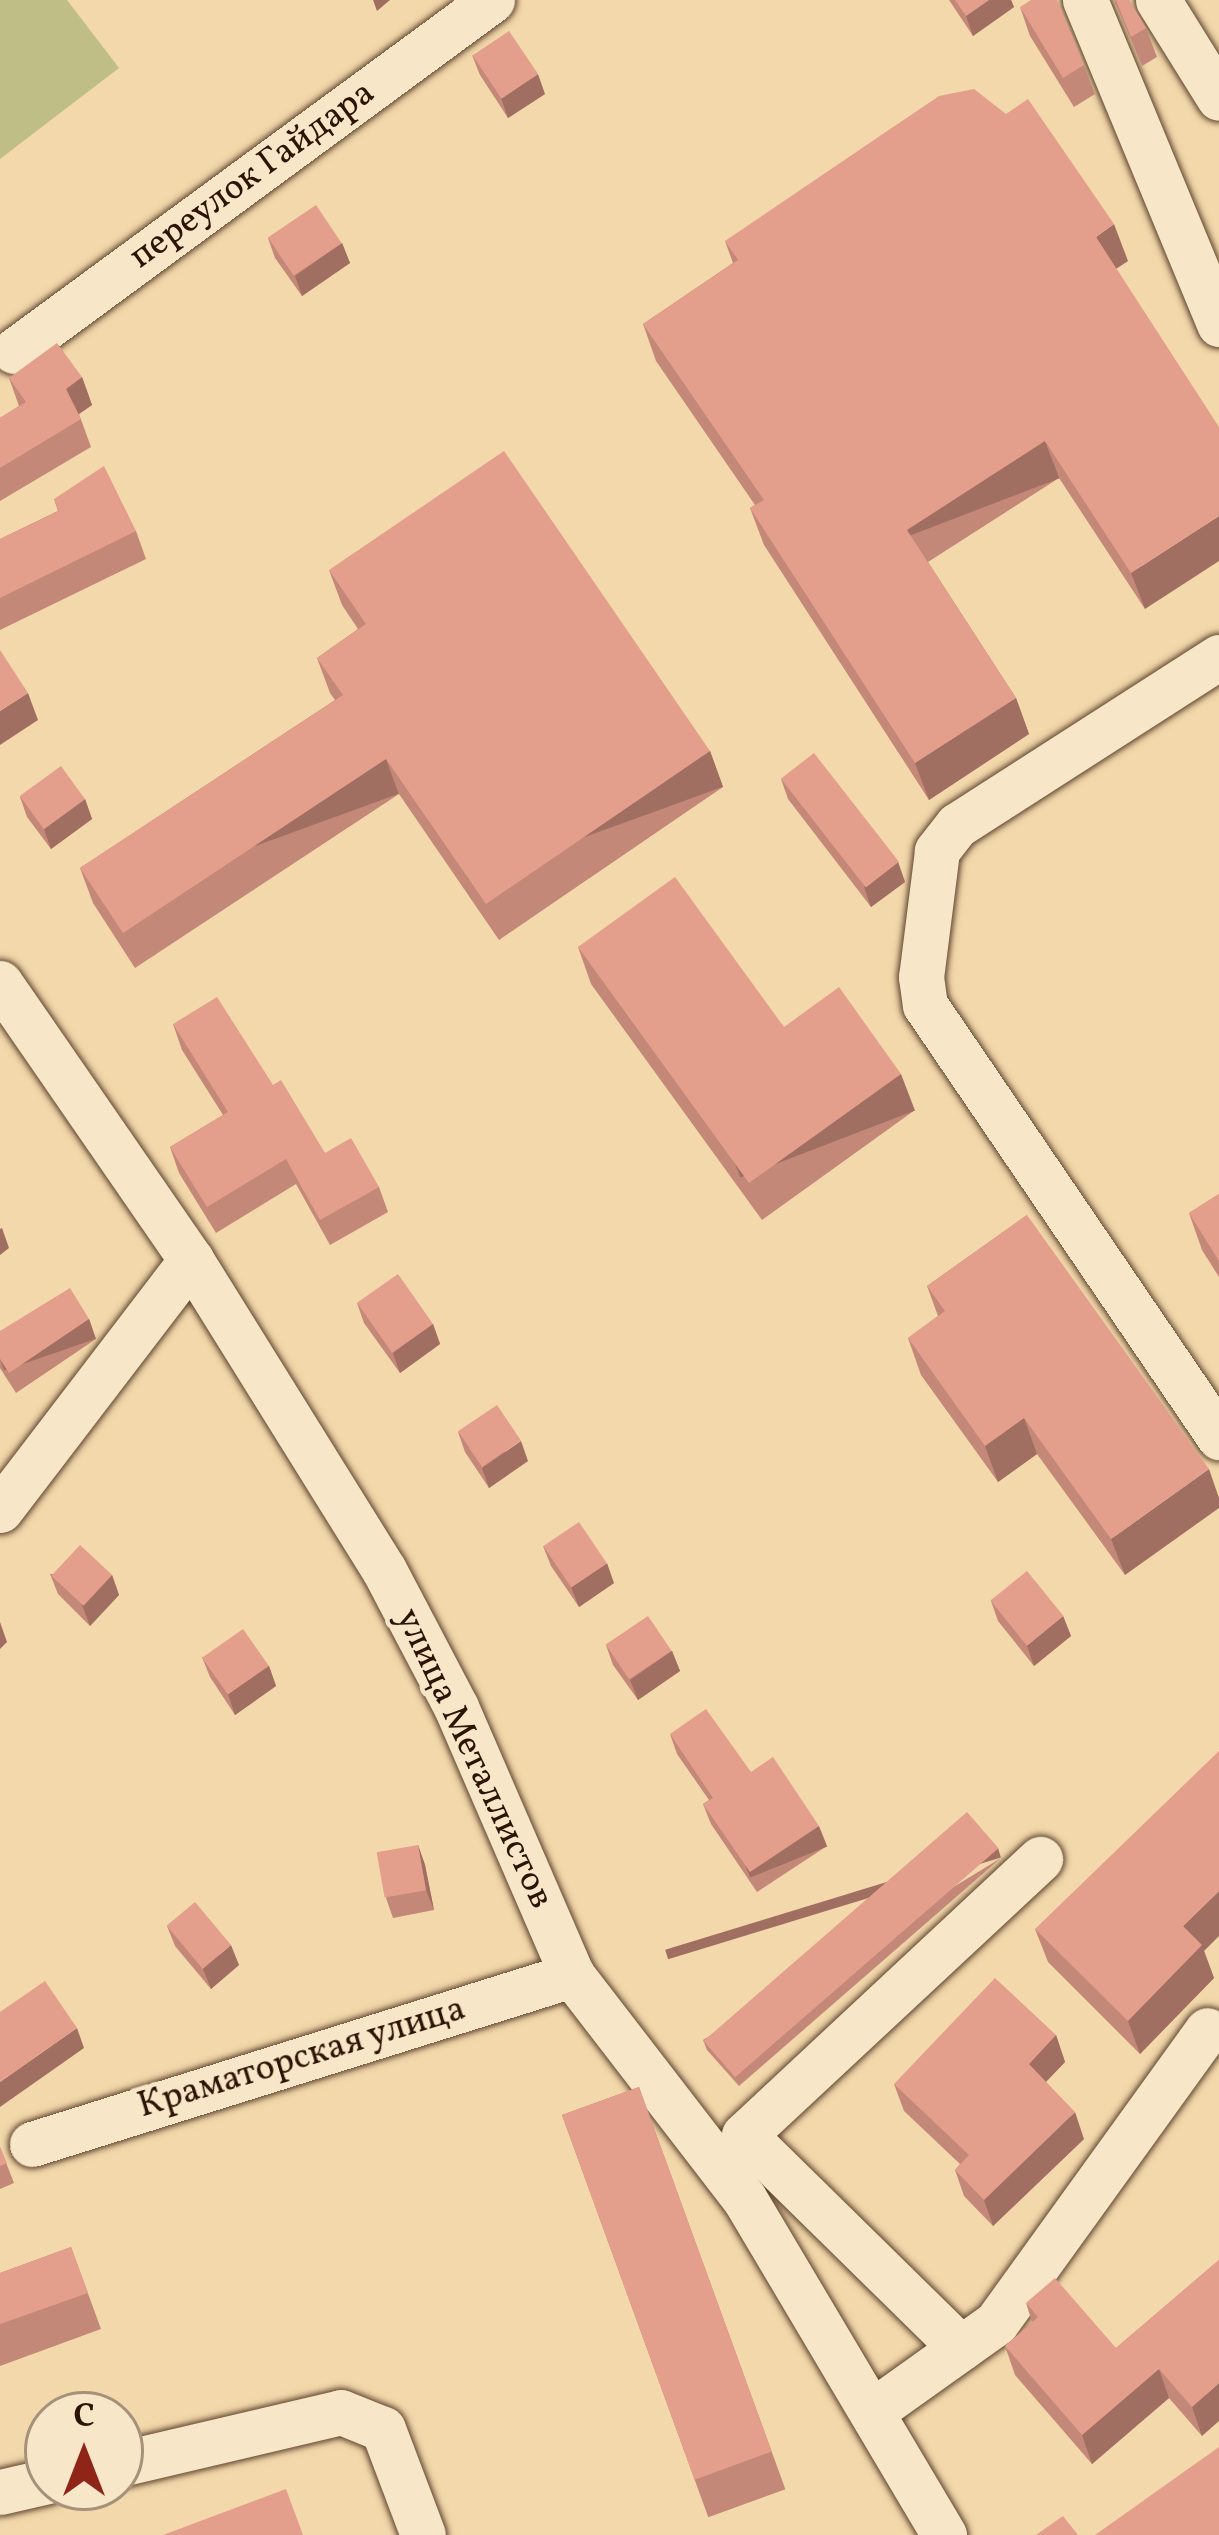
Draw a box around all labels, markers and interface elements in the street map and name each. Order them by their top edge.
street label: переулок Гайдара [122,73,384,279]
street label: улица Металлистов [385,1602,561,1916]
street label: Краматорская улица [133,1988,471,2130]
north arrow [24,2391,144,2511]
text: С [73,2395,95,2441]

